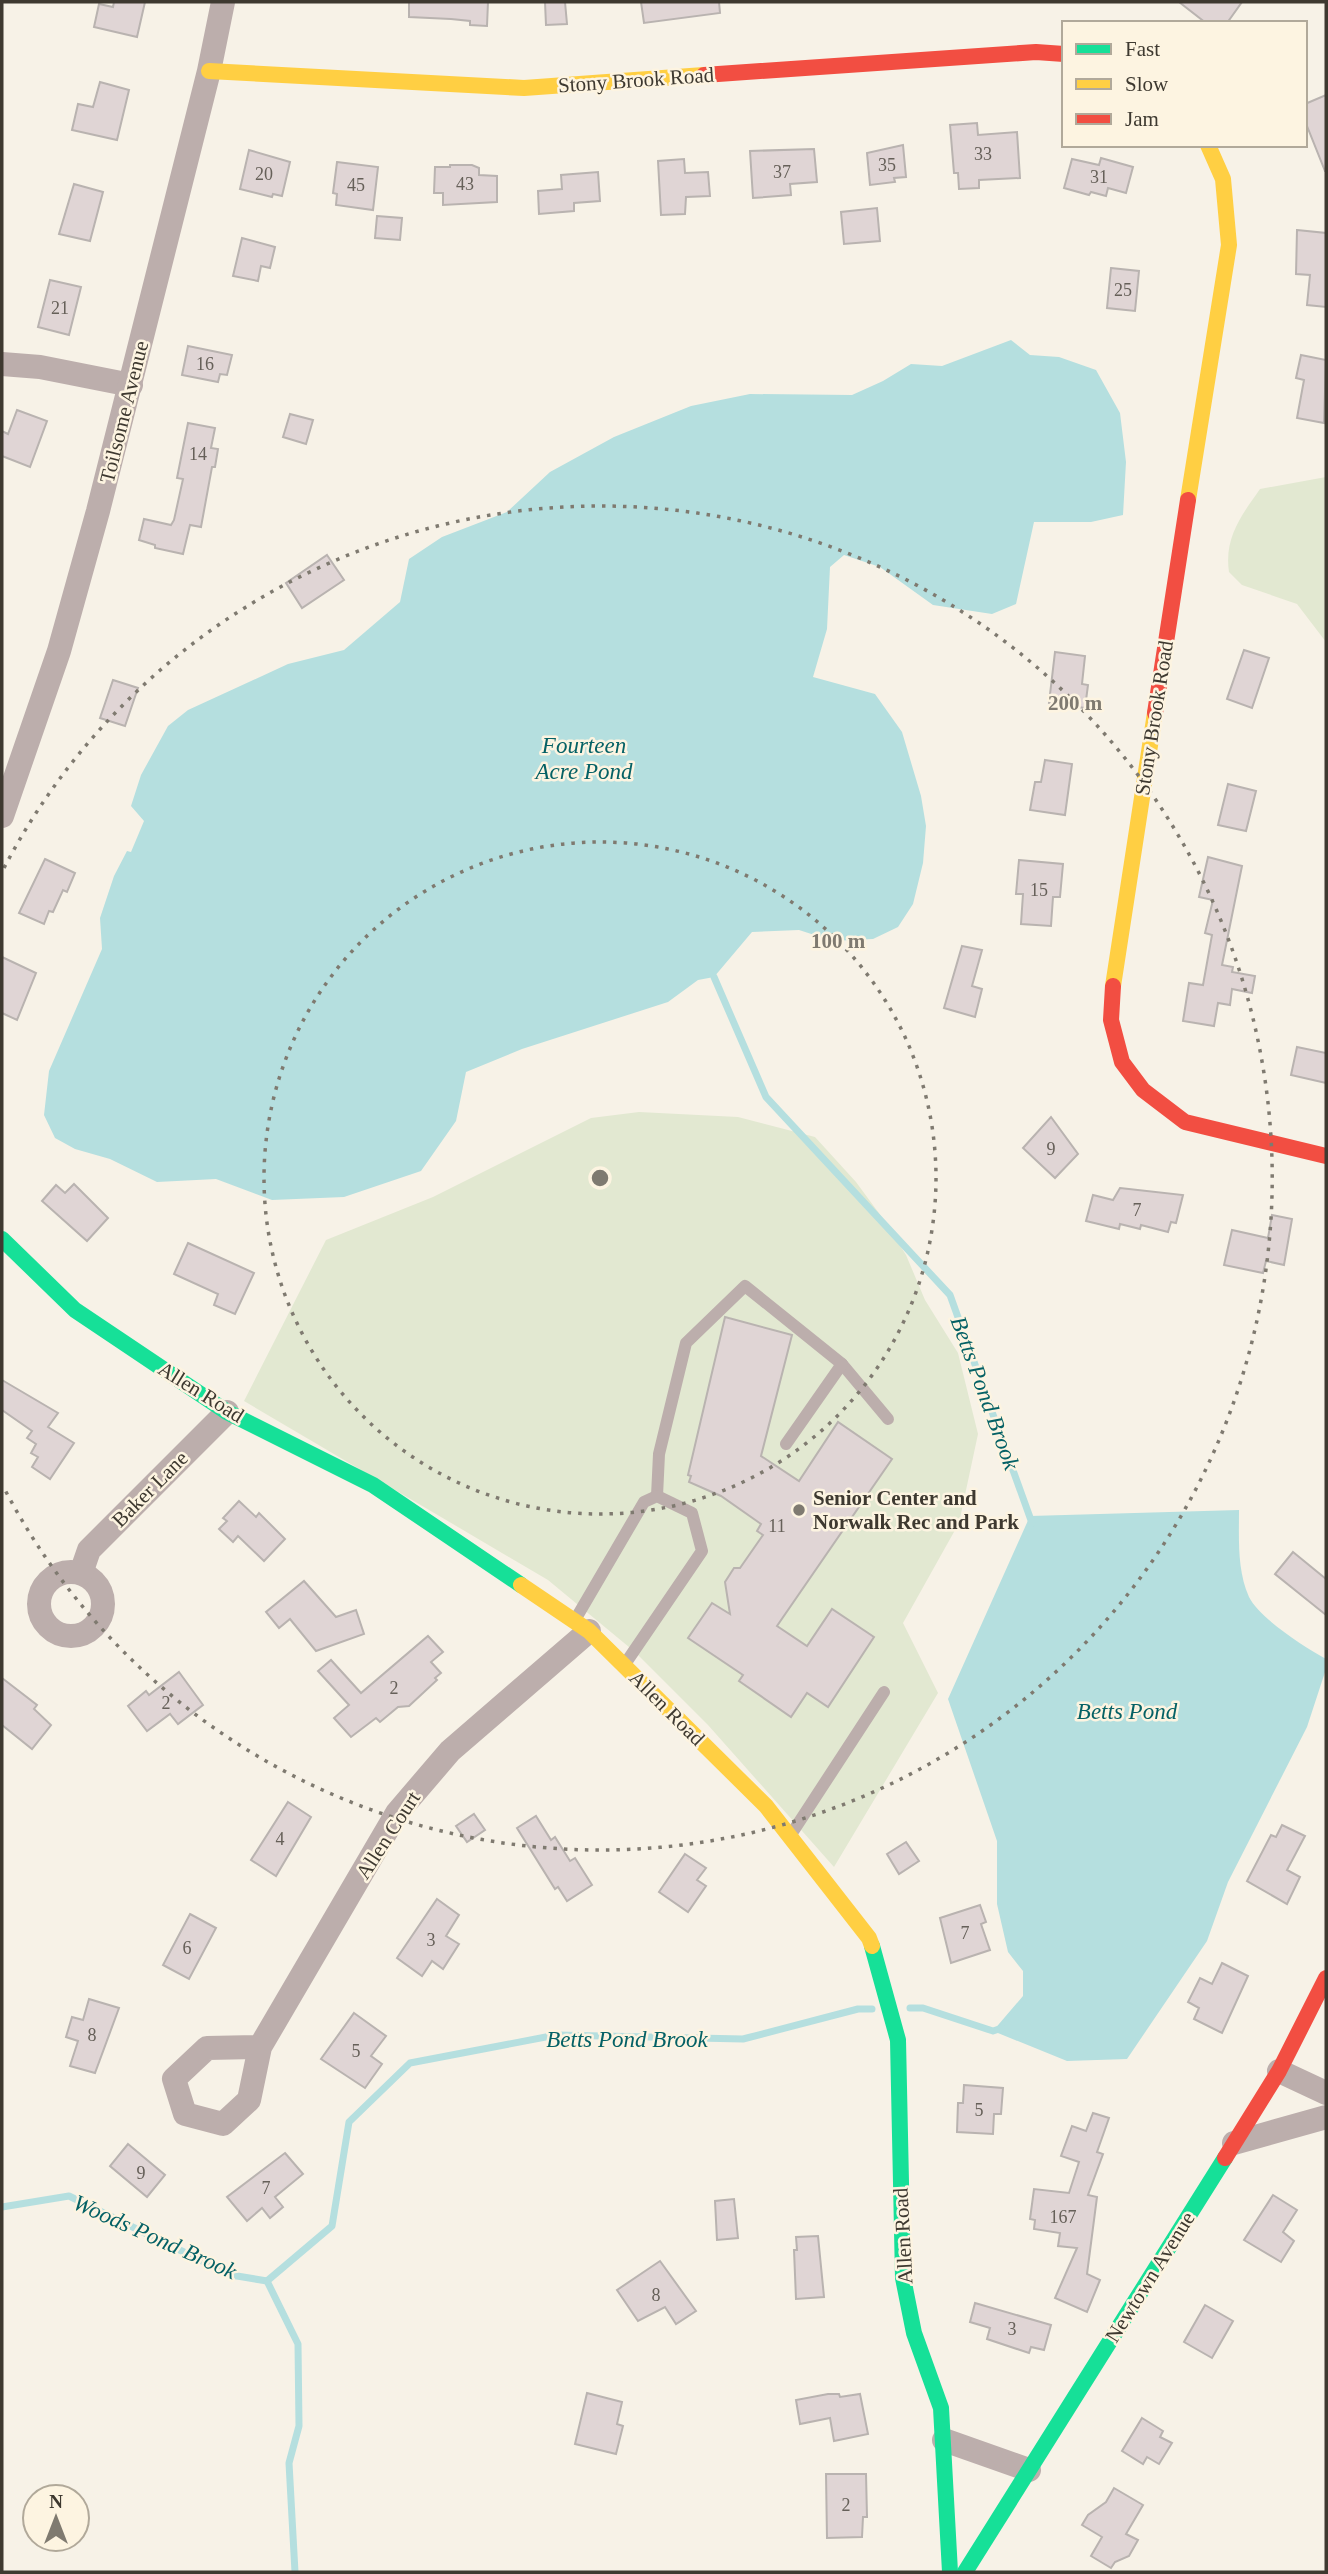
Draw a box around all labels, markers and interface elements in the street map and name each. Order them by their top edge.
legend [1062,21,1307,147]
text: Fast [1125,37,1160,61]
street label: Stony Brook Road [557,63,715,97]
text: Slow [1125,72,1169,96]
text: Jam [1125,107,1159,131]
house number: 33 [974,144,992,164]
house number: 35 [878,155,896,175]
house number: 37 [773,162,791,182]
house number: 20 [255,164,273,184]
house number: 31 [1090,167,1108,187]
house number: 43 [456,174,474,194]
house number: 45 [347,175,365,195]
house number: 25 [1114,280,1132,300]
house number: 21 [51,298,69,318]
street label: Toilsome Avenue [95,338,153,486]
house number: 16 [196,354,214,374]
house number: 14 [189,444,207,464]
street label: Stony Brook Road [1130,638,1178,797]
text: 200 m [1048,691,1103,715]
water label: Fourteen Acre Pond [534,733,633,784]
house number: 15 [1030,880,1048,900]
text: 100 m [811,929,866,953]
house number: 9 [1047,1139,1056,1159]
centre of rings [588,1166,612,1190]
house number: 7 [1133,1200,1142,1220]
water label: Betts Pond Brook [946,1313,1025,1474]
street label: Allen Road [154,1356,249,1428]
street label: Baker Lane [107,1446,193,1532]
place label: Senior Center and Norwalk Rec and Park [813,1486,1019,1534]
marker: Senior Center and Norwalk Rec and Park [791,1502,807,1518]
house number: 11 [768,1516,786,1536]
street label: Allen Road [624,1665,710,1751]
house number: 2 [390,1678,399,1698]
house number: 2 [162,1693,171,1713]
water label: Betts Pond [1077,1699,1178,1724]
street label: Allen Court [351,1787,425,1883]
house number: 4 [276,1829,285,1849]
house number: 7 [961,1923,970,1943]
house number: 3 [427,1930,436,1950]
house number: 6 [183,1938,192,1958]
house number: 8 [88,2025,97,2045]
water label: Betts Pond Brook [546,2027,708,2052]
house number: 5 [352,2041,361,2061]
house number: 5 [975,2100,984,2120]
house number: 9 [137,2163,146,2183]
house number: 7 [262,2178,271,2198]
street label: Allen Road [888,2187,918,2285]
water label: Woods Pond Brook [70,2190,241,2285]
house number: 167 [1050,2207,1077,2227]
street label: Newtown Avenue [1100,2207,1200,2347]
house number: 8 [652,2285,661,2305]
house number: 3 [1008,2319,1017,2339]
north arrow [21,2483,91,2553]
text: N [49,2491,63,2512]
house number: 2 [842,2495,851,2515]

